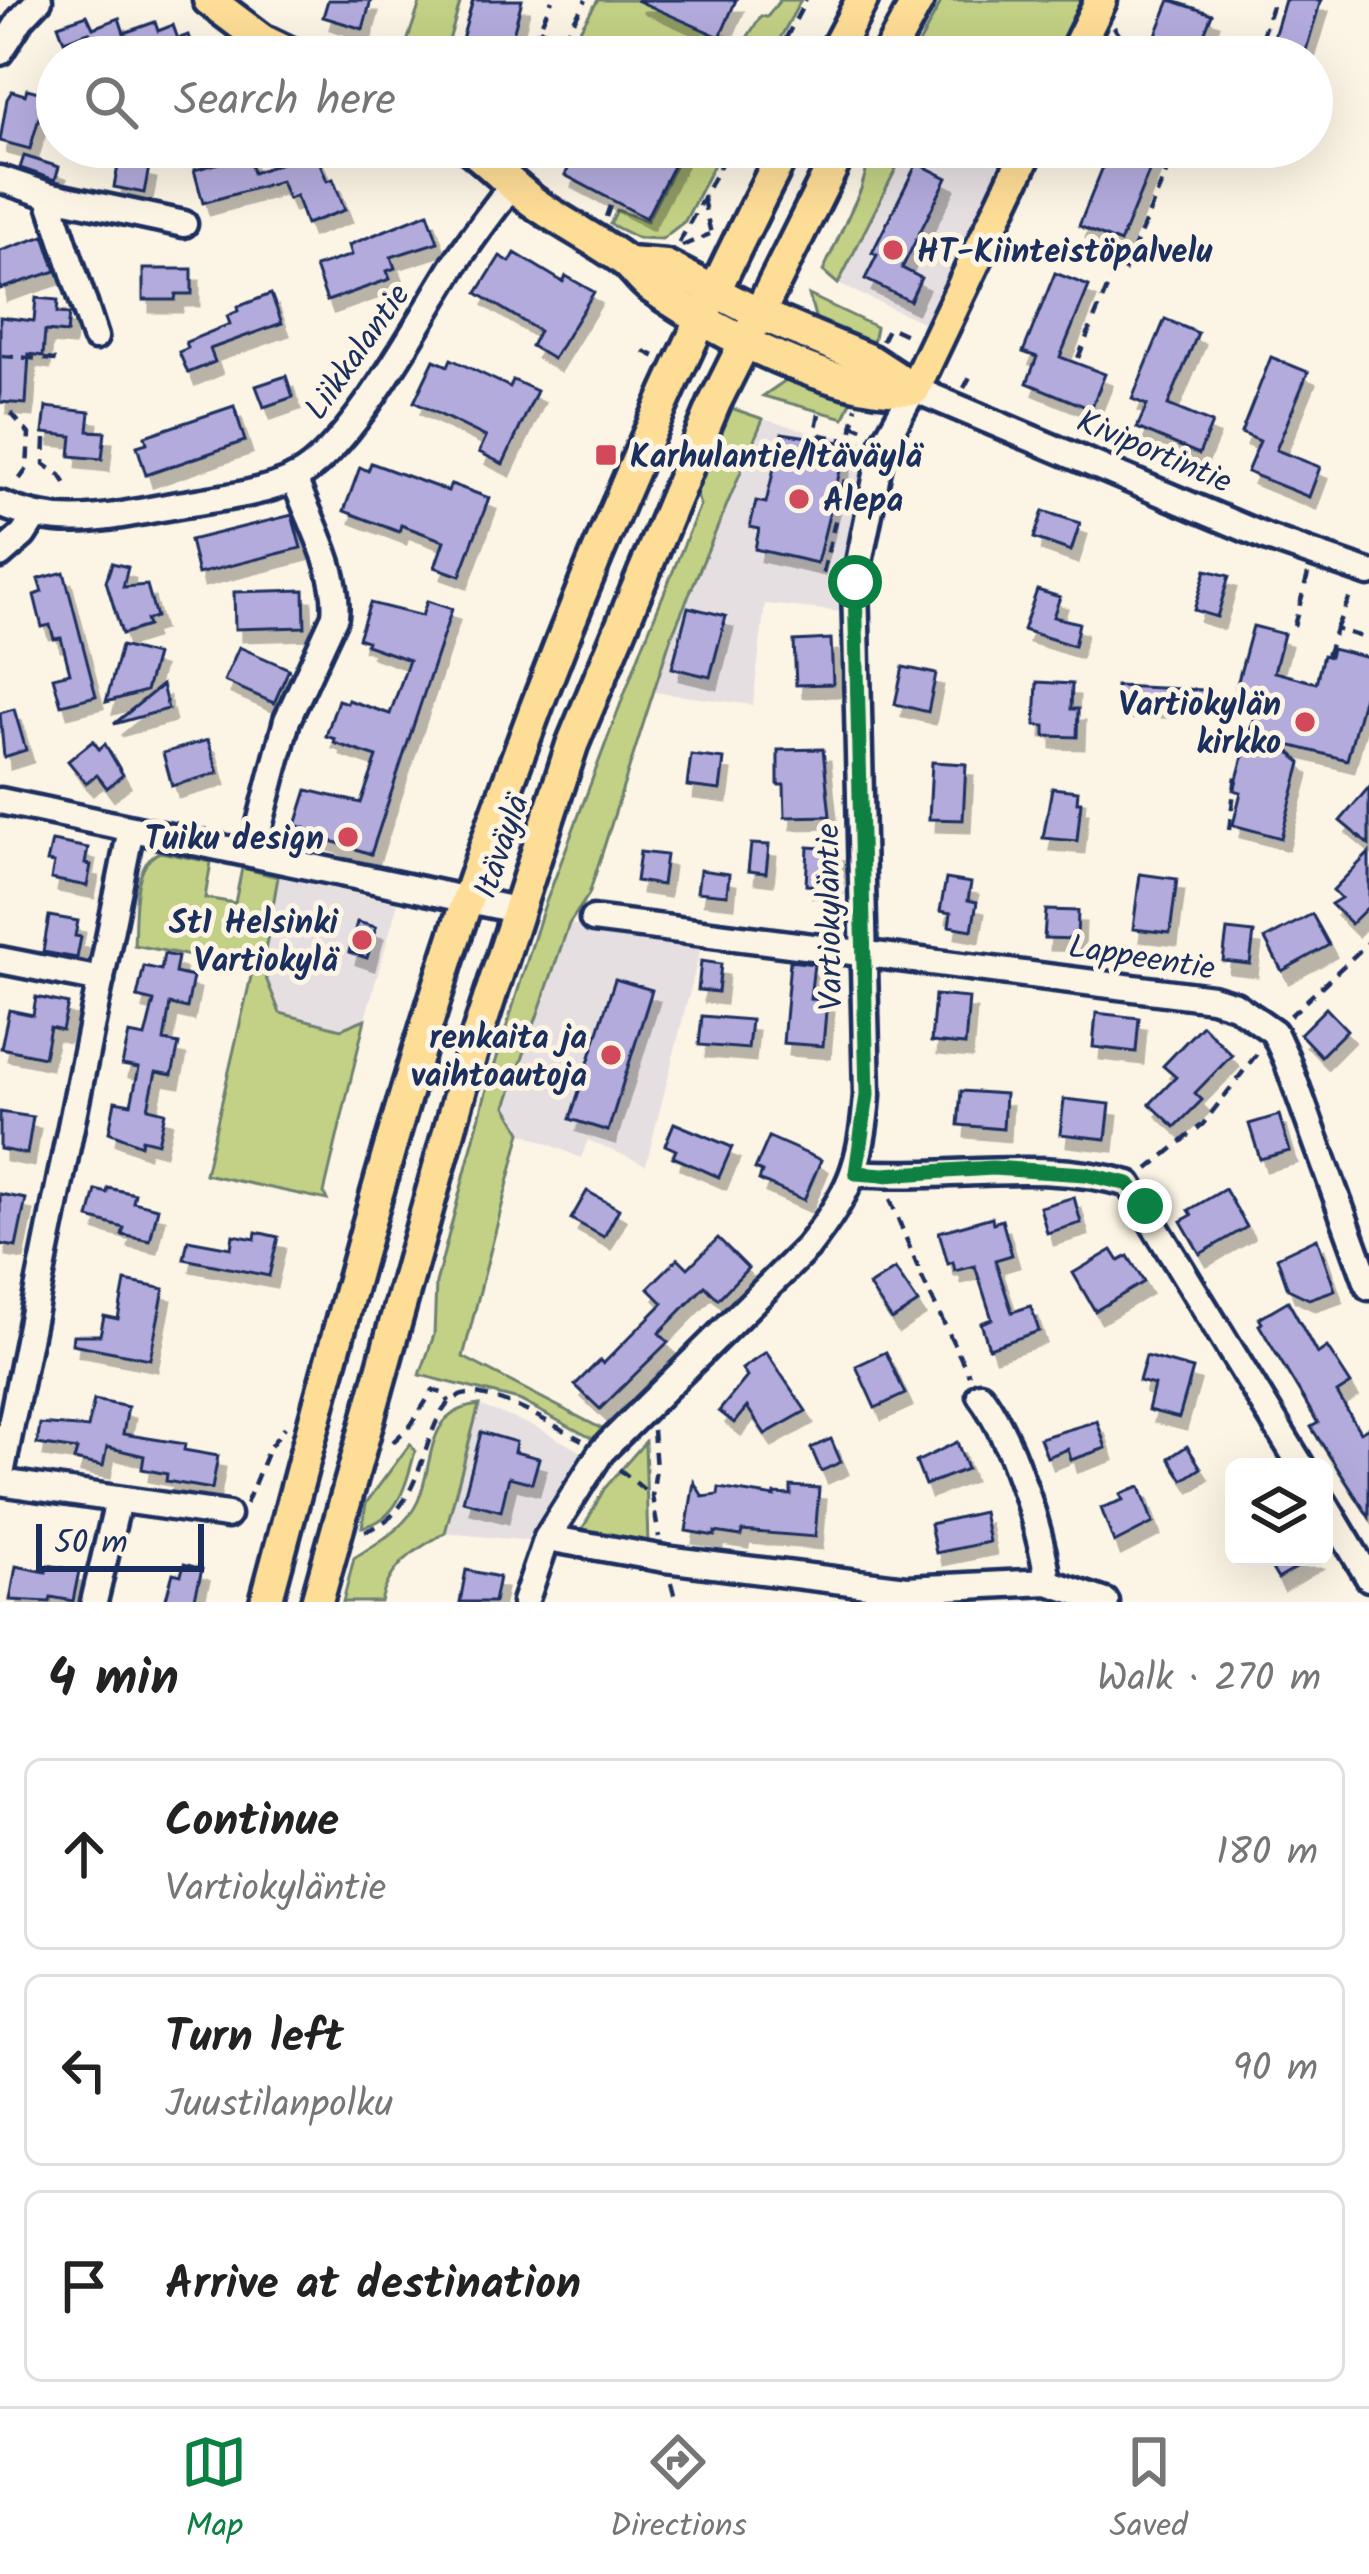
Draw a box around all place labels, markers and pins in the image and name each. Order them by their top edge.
place label: HT-Kiinteistöpalvelu [917,227,1213,280]
marker: HT-Kiinteistöpalvelu [880,237,906,263]
place label: Karhulantie/Itäväylä [630,432,924,485]
marker: Karhulantie/Itäväylä [593,442,619,468]
place label: Alepa [823,476,903,529]
marker: Alepa [786,486,812,512]
place label: Vartiokylän kirkko [1119,680,1281,771]
marker: Vartiokylän kirkko [1292,709,1318,735]
place label: Tuiku design [144,814,324,867]
marker: Tuiku design [335,824,361,850]
place label: St1 Helsinki Vartiokylä [169,898,340,989]
marker: St1 Helsinki Vartiokylä [349,927,375,953]
place label: renkaita ja vaihtoautoja [411,1013,587,1104]
marker: renkaita ja vaihtoautoja [598,1042,624,1068]

